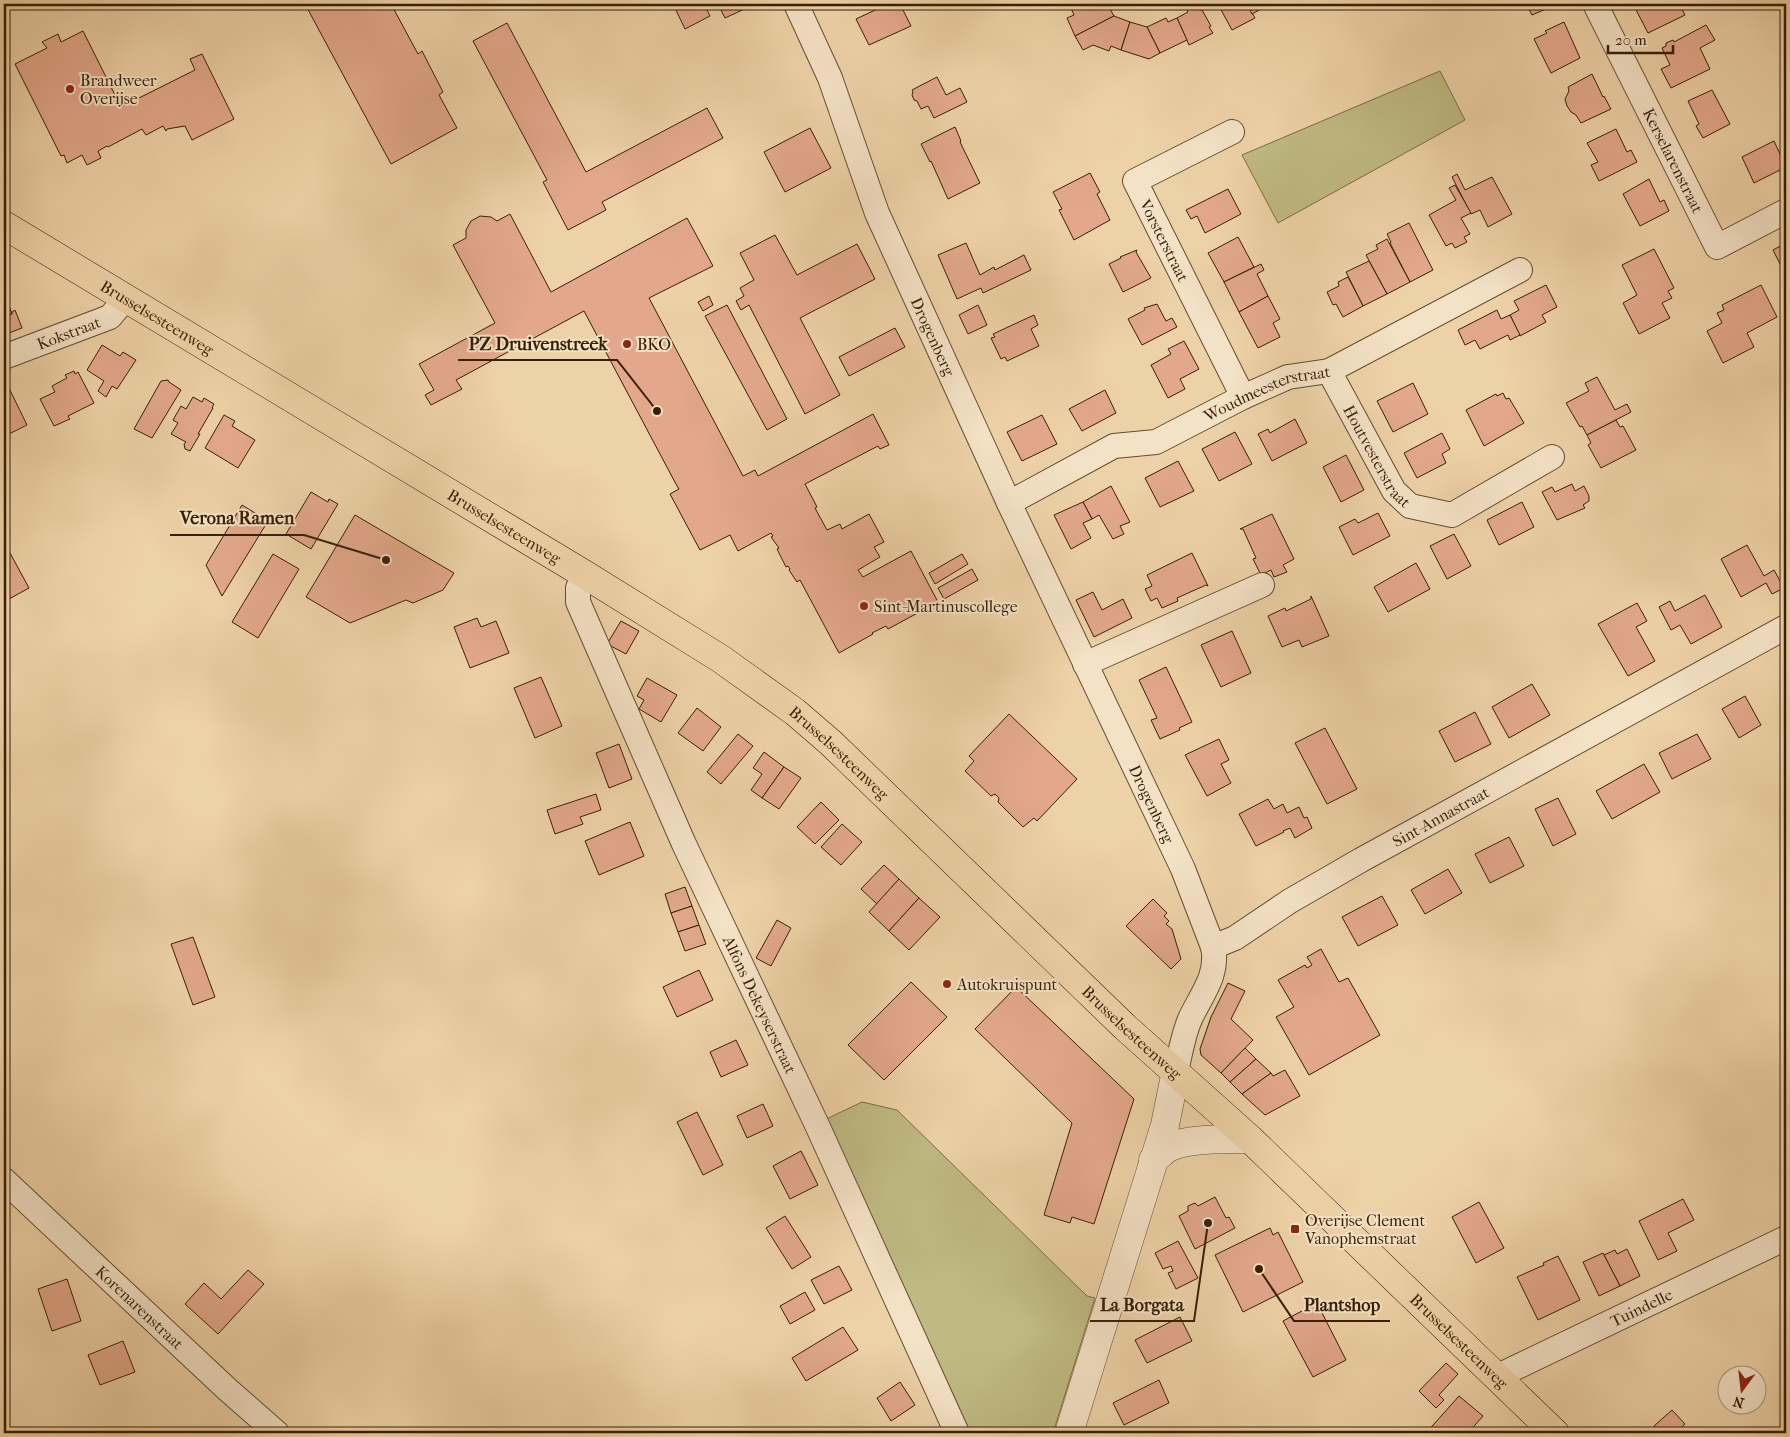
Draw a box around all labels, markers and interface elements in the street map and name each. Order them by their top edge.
scale bar [1608,22,1672,54]
text: 20 m [1615,31,1647,49]
place label: Brandweer Overijse [80,71,157,108]
marker: Brandweer Overijse [64,83,76,95]
street label: Kerselarenstraat [1639,105,1707,216]
street label: Vorsterstraat [1135,195,1193,285]
street label: Brusselsesteenweg [97,276,218,359]
street label: Drogenberg [907,294,959,379]
street label: Kokstraat [34,312,103,354]
callout: PZ Druivenstreek [458,327,617,360]
text: PZ Druivenstreek [468,334,608,355]
place label: BKO [637,335,671,354]
marker: BKO [621,338,633,350]
street label: Woudmeesterstraat [1200,362,1332,426]
street label: Houtvesterstraat [1339,402,1415,512]
street label: Brusselsesteenweg [444,485,565,568]
callout: Verona Ramen [170,502,304,535]
text: Verona Ramen [179,508,295,529]
place label: Sint-Martinuscollege [874,597,1018,616]
marker: Sint-Martinuscollege [858,600,870,612]
street label: Brusselsesteenweg [785,702,893,804]
street label: Drogenberg [1125,762,1178,847]
street label: Sint-Annastraat [1389,783,1493,851]
street label: Alfons Dekeyserstraat [718,932,800,1077]
place label: Autokruispunt [956,975,1058,994]
marker: Autokruispunt [941,978,953,990]
street label: Brusselsesteenweg [1078,982,1186,1083]
place label: Overijse Clement Vanophemstraat [1304,1211,1425,1248]
marker: Overijse Clement Vanophemstraat [1289,1223,1301,1235]
street label: Korenarenstraat [91,1262,187,1354]
street label: Tuindelle [1607,1285,1676,1331]
callout: La Borgata [1090,1288,1194,1321]
callout: Plantshop [1294,1288,1390,1321]
street label: Brusselsesteenweg [1406,1290,1512,1393]
text: La Borgata [1100,1295,1185,1316]
text: Plantshop [1304,1295,1380,1316]
north arrow [1718,1364,1768,1414]
text: N [1731,1392,1746,1412]

